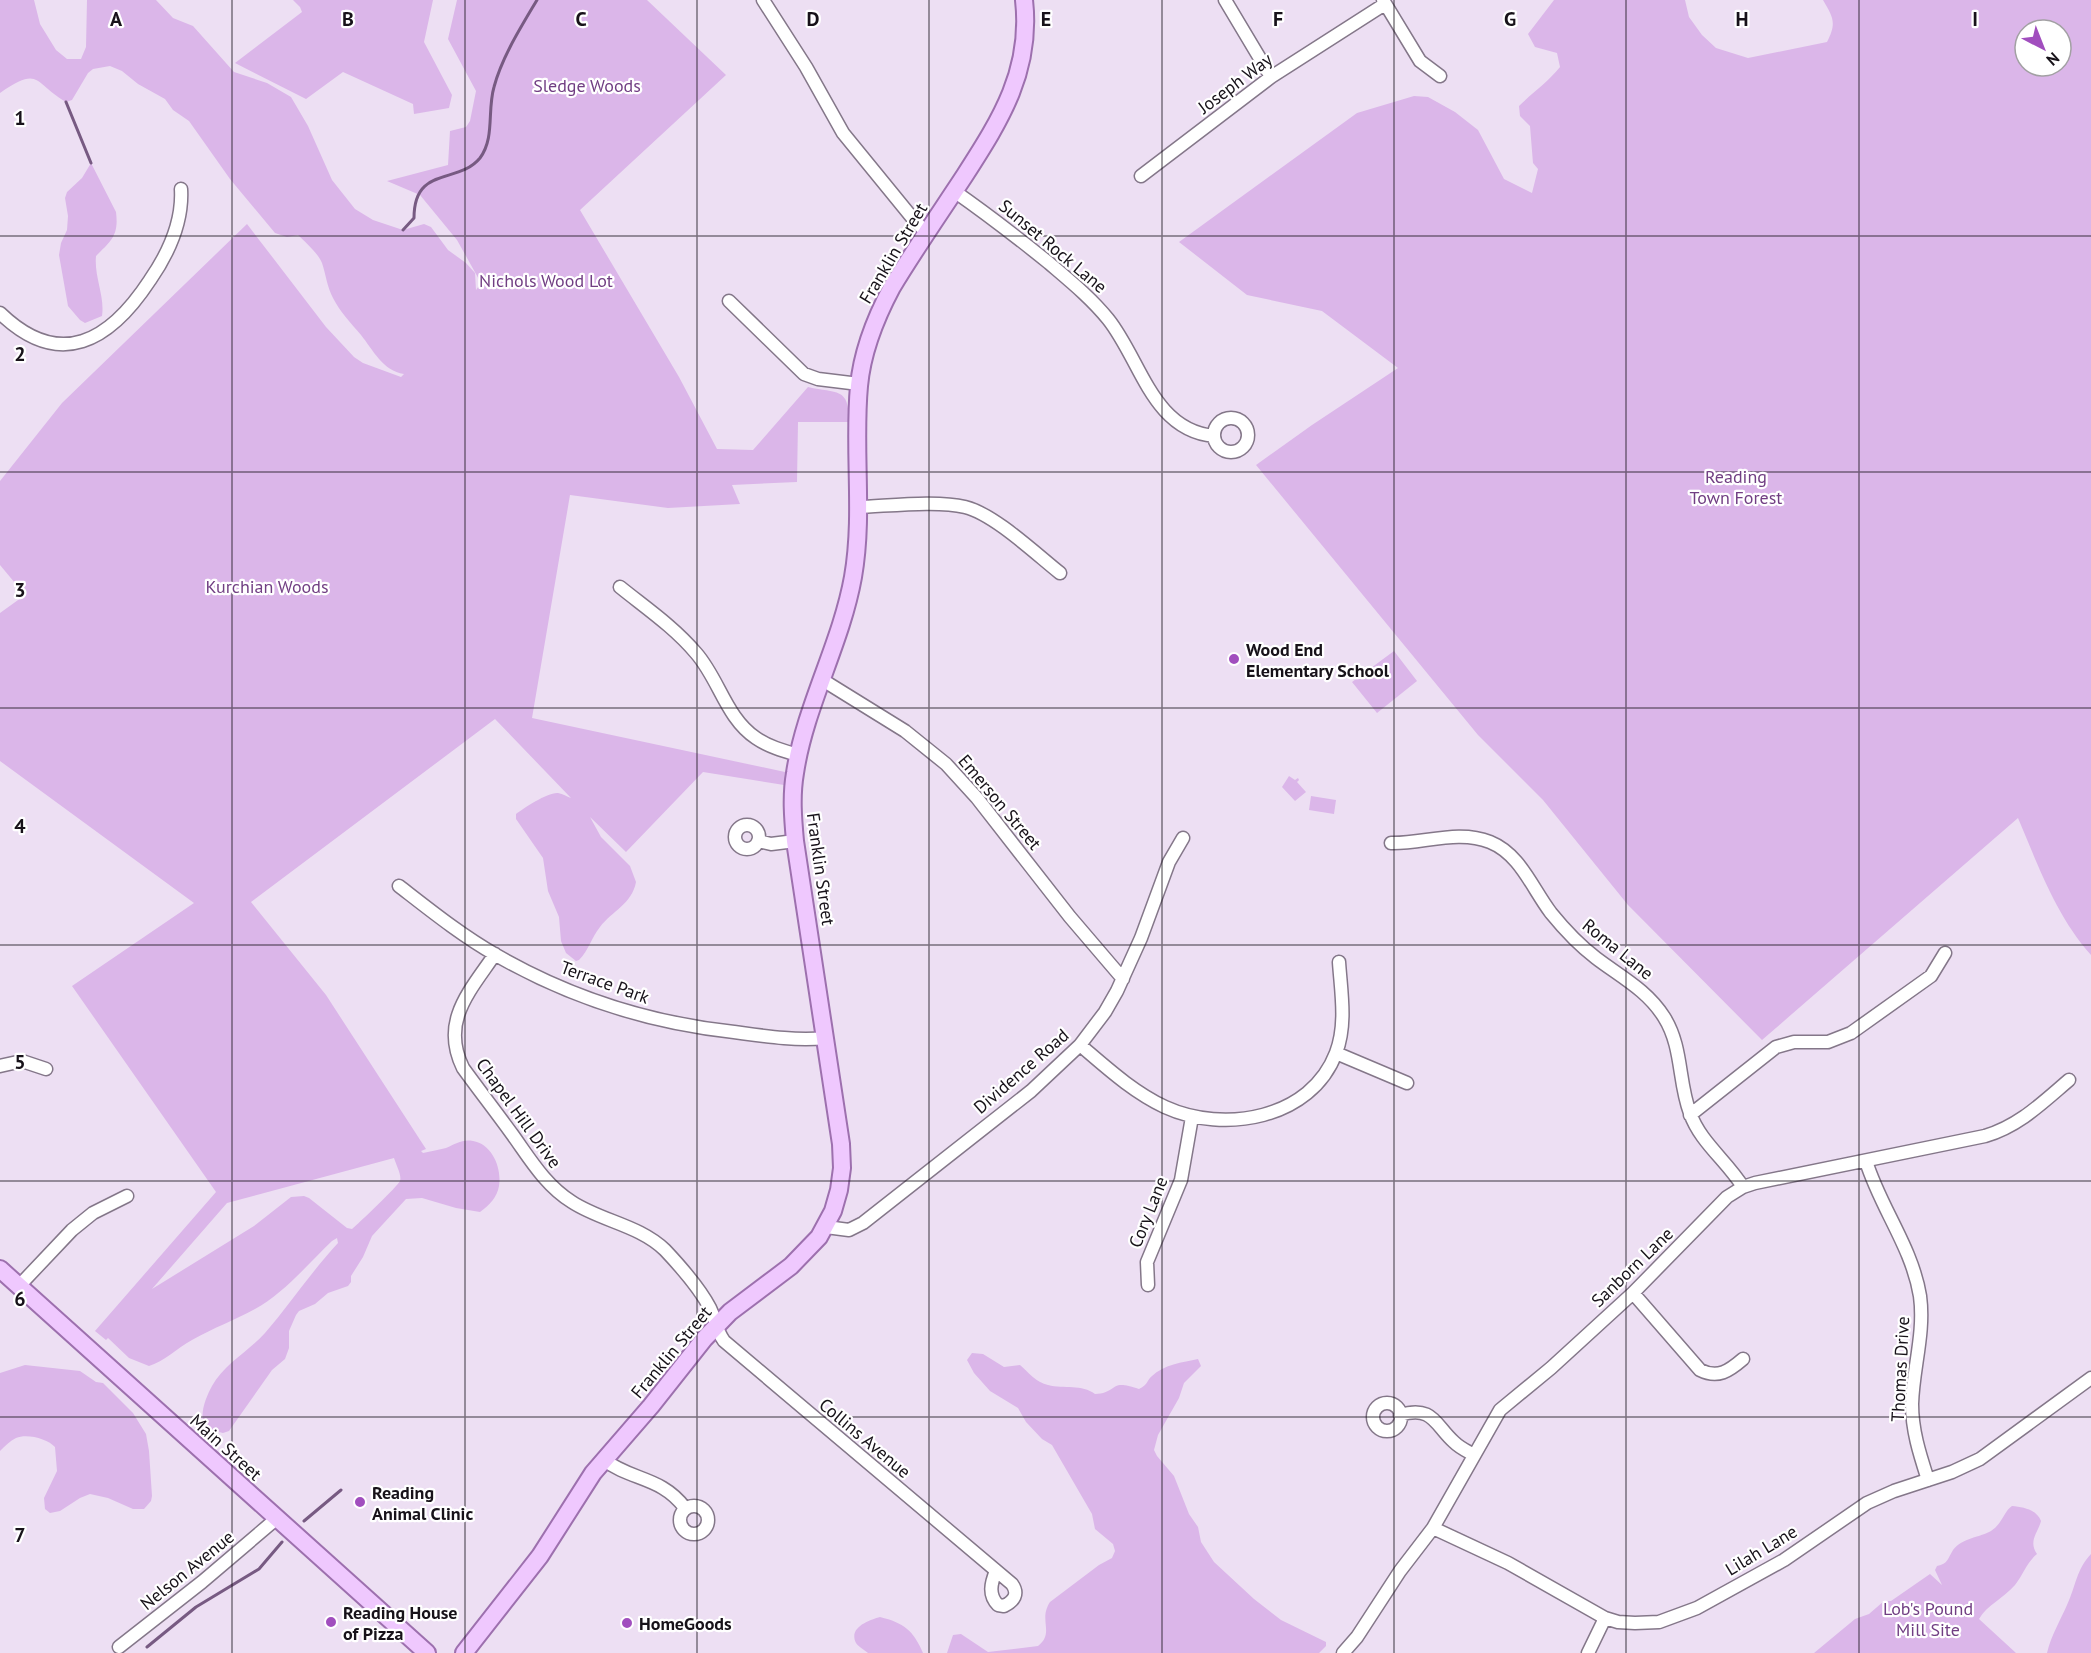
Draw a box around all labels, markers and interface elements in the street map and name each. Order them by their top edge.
text: A [110,6,123,32]
text: B [342,6,354,32]
text: C [575,6,587,32]
text: D [807,6,820,32]
text: E [1041,6,1051,32]
text: F [1273,6,1283,32]
text: G [1504,6,1516,32]
text: H [1735,6,1749,32]
text: I [1972,6,1978,32]
north arrow [2013,18,2073,78]
street label: Joseph Way [1192,47,1277,119]
text: N [2042,48,2064,70]
park label: Sledge Woods [533,74,641,97]
text: 1 [14,105,26,131]
street label: Sunset Rock Lane [994,194,1112,298]
street label: Franklin Street [854,198,932,308]
park label: Nichols Wood Lot [479,269,613,292]
text: 2 [14,341,26,367]
park label: Reading Town Forest [1690,465,1782,509]
park label: Kurchian Woods [205,575,329,598]
text: 3 [14,577,26,603]
place label: Wood End Elementary School [1246,638,1390,682]
marker: Wood End Elementary School [1227,652,1241,666]
street label: Emerson Street [953,750,1047,854]
street label: Franklin Street [802,811,840,927]
text: 4 [14,813,26,839]
street label: Roma Lane [1578,913,1658,985]
street label: Terrace Park [557,955,653,1009]
street label: Dividence Road [969,1023,1073,1119]
text: 5 [14,1049,26,1075]
street label: Chapel Hill Drive [471,1053,567,1173]
street label: Cory Lane [1123,1173,1173,1251]
street label: Sanborn Lane [1586,1222,1678,1312]
text: 6 [14,1286,26,1312]
street label: Franklin Street [626,1301,716,1403]
street label: Thomas Drive [1886,1316,1914,1422]
street label: Collins Avenue [815,1393,915,1483]
street label: Main Street [185,1409,267,1485]
place label: Reading Animal Clinic [372,1481,473,1525]
marker: Reading Animal Clinic [353,1495,367,1509]
street label: Lilah Lane [1721,1520,1801,1580]
text: 7 [14,1522,26,1548]
street label: Nelson Avenue [135,1525,239,1615]
park label: Lob's Pound Mill Site [1883,1597,1973,1641]
place label: Reading House of Pizza [343,1601,457,1645]
place label: HomeGoods [639,1612,732,1635]
marker: Reading House of Pizza [324,1615,338,1629]
marker: HomeGoods [620,1616,634,1630]

